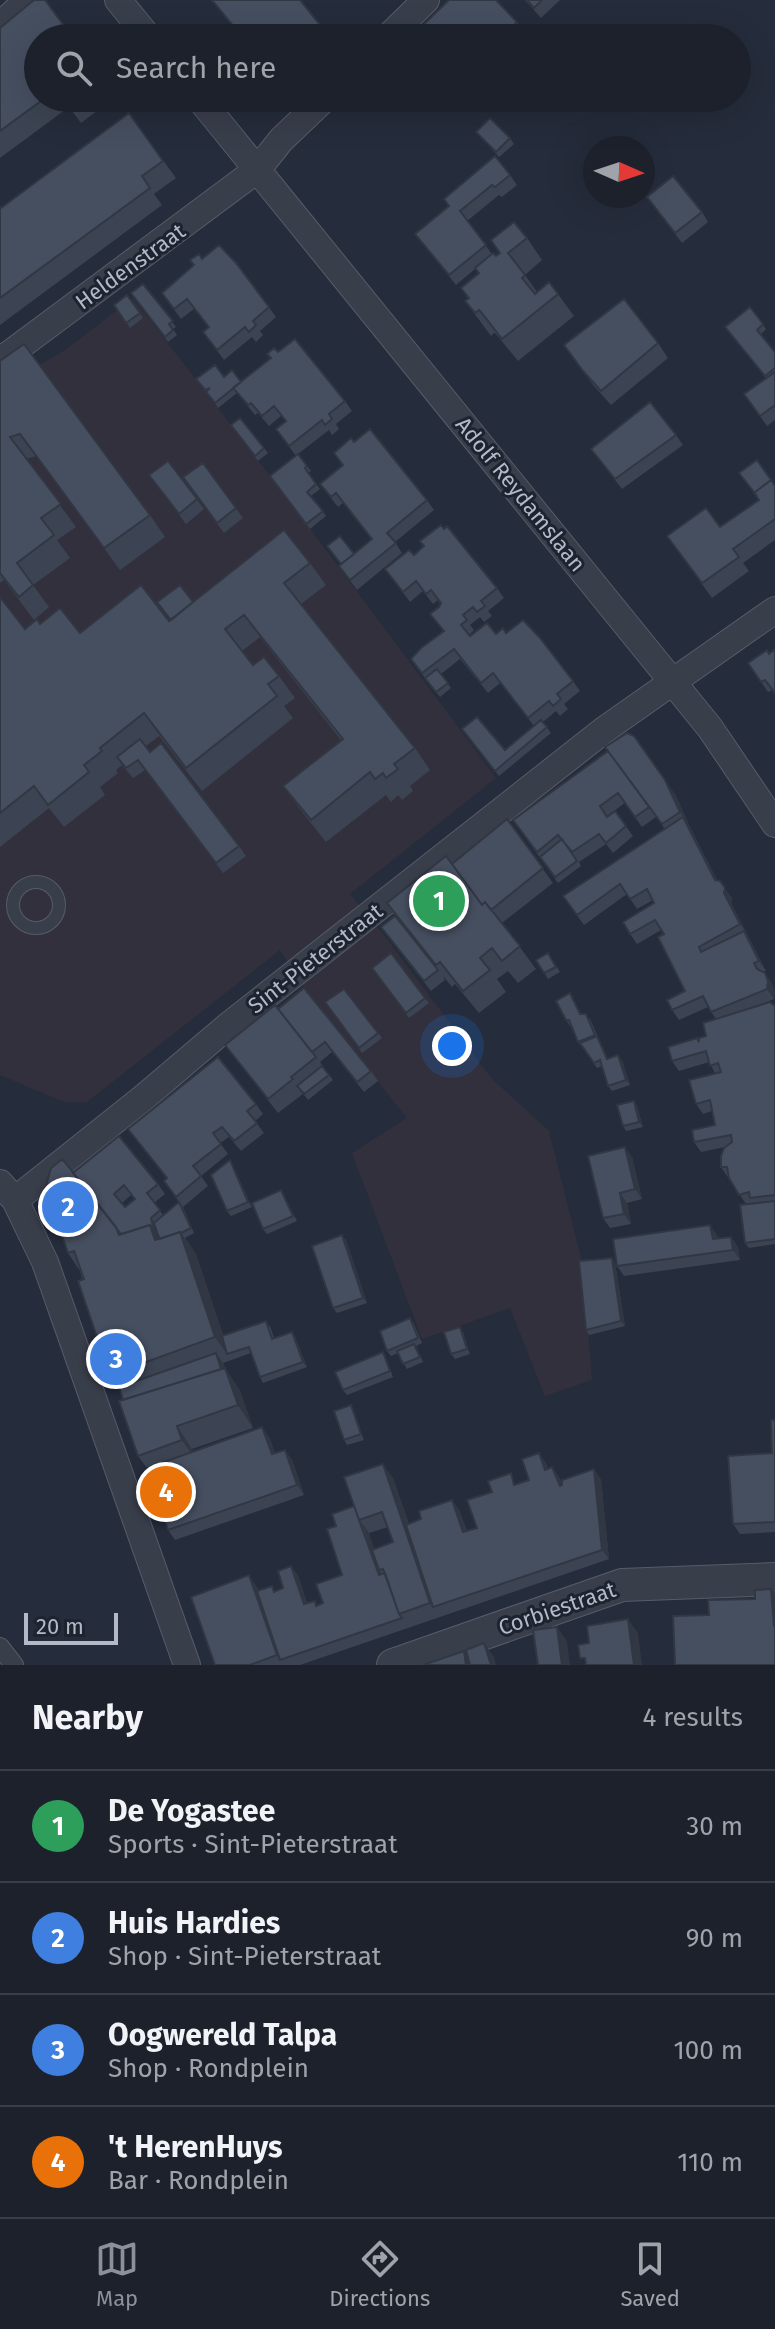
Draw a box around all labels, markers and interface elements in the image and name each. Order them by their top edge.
search box [24,24,751,112]
icon: search [52,46,96,90]
text: Search here [116,50,276,86]
north arrow [583,136,655,208]
street label: Heldenstraat [70,218,190,315]
street label: Adolf Reydamslaan [450,412,591,577]
pin: 1 [413,871,465,931]
street label: Sint-Pieterstraat [243,897,388,1019]
your location [432,1026,472,1066]
pin: 2 [42,1177,94,1237]
pin: 3 [90,1329,142,1389]
pin: 4 [140,1462,192,1522]
street label: Corbiestraat [495,1576,619,1641]
scale bar [24,1609,118,1645]
text: 20 m [36,1613,84,1640]
text: Nearby [32,1697,143,1738]
text: 4 results [642,1702,743,1733]
text: De Yogastee [108,1793,275,1829]
text: 1 [52,1811,64,1842]
text: 30 m [686,1811,743,1842]
text: Sports · Sint-Pieterstraat [108,1829,398,1860]
text: Huis Hardies [108,1905,280,1941]
text: 2 [51,1923,65,1954]
text: 90 m [686,1923,743,1954]
text: Shop · Sint-Pieterstraat [108,1941,381,1972]
text: Oogwereld Talpa [108,2017,337,2053]
text: 3 [51,2035,65,2066]
text: 100 m [674,2035,743,2066]
text: Shop · Rondplein [108,2053,309,2084]
text: 't HerenHuys [108,2129,283,2165]
text: 4 [51,2147,65,2178]
text: 110 m [677,2147,743,2178]
text: Bar · Rondplein [108,2165,289,2196]
tab: Map [95,2237,139,2312]
tab: Directions [329,2237,430,2312]
tab: Saved [620,2237,680,2312]

